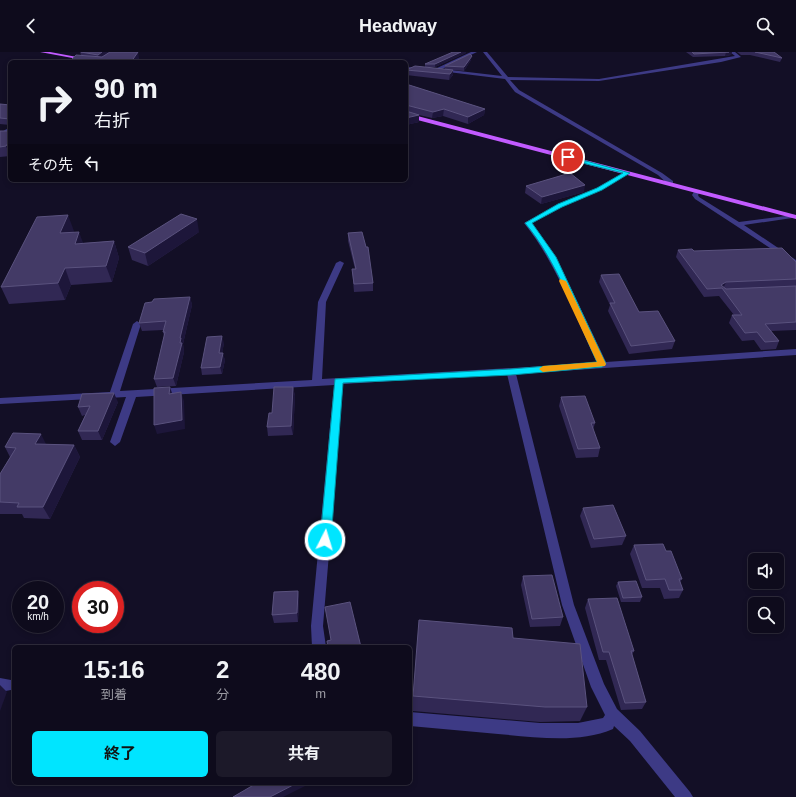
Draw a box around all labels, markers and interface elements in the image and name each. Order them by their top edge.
icon: back [20,15,42,37]
icon: search [754,15,776,37]
text: Headway [359,16,437,36]
text: 90 m [94,73,158,104]
icon: right [28,76,80,128]
text: 右折 [94,111,130,131]
pin [551,140,585,174]
icon: arrive [557,146,579,168]
icon: left [81,152,103,174]
text: その先 [28,156,73,173]
position arrow [304,519,346,561]
map controls [748,553,784,633]
button: sound [748,553,784,589]
speed limit sign: 30 [72,581,124,633]
text: 20 [27,591,49,613]
button: search [748,597,784,633]
text: km/h [27,611,49,622]
text: 15:16 [83,656,145,683]
text: 2 [216,656,229,683]
text: 480 [301,658,341,685]
text: m [315,686,326,701]
text: 到着 [101,687,127,702]
text: 分 [216,687,229,702]
button: 終了 [32,731,208,777]
button: 共有 [216,731,392,777]

